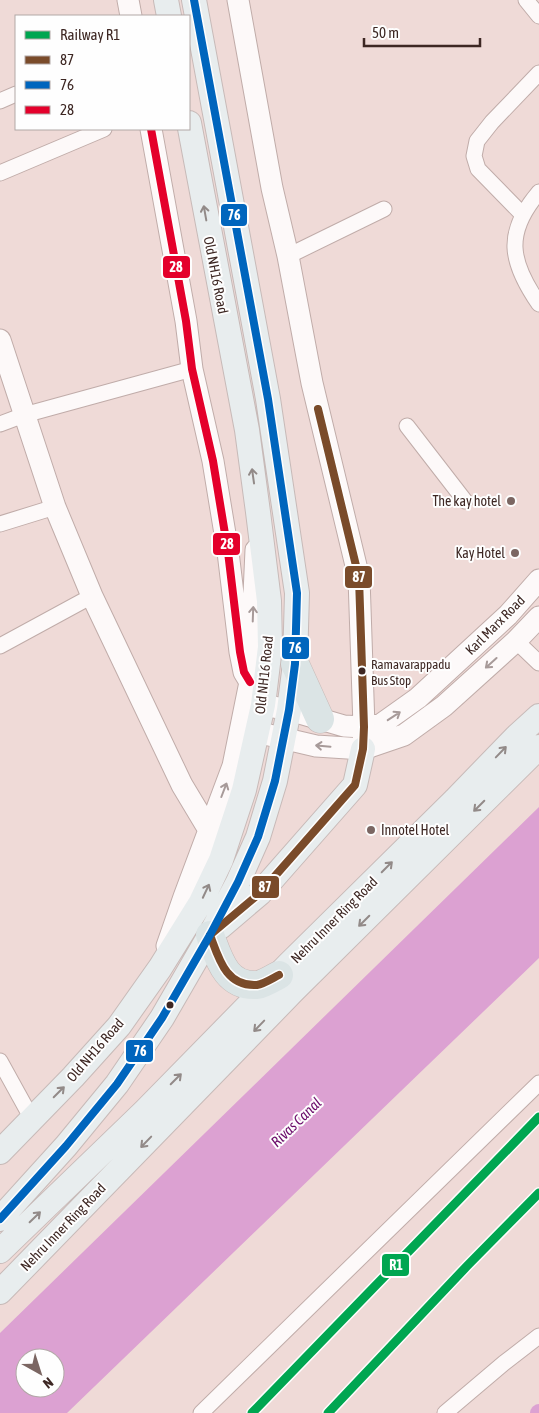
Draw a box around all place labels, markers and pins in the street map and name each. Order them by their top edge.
place label: The kay hotel [432,493,501,509]
marker: The kay hotel [505,495,517,507]
place label: Kay Hotel [456,545,505,561]
marker: Kay Hotel [509,547,521,559]
place label: Ramavarappadu Bus Stop [371,657,451,688]
marker: Ramavarappadu Bus Stop [357,666,367,676]
place label: Innotel Hotel [381,822,450,838]
marker: Innotel Hotel [365,824,377,836]
unlabelled marker [165,1000,175,1010]

